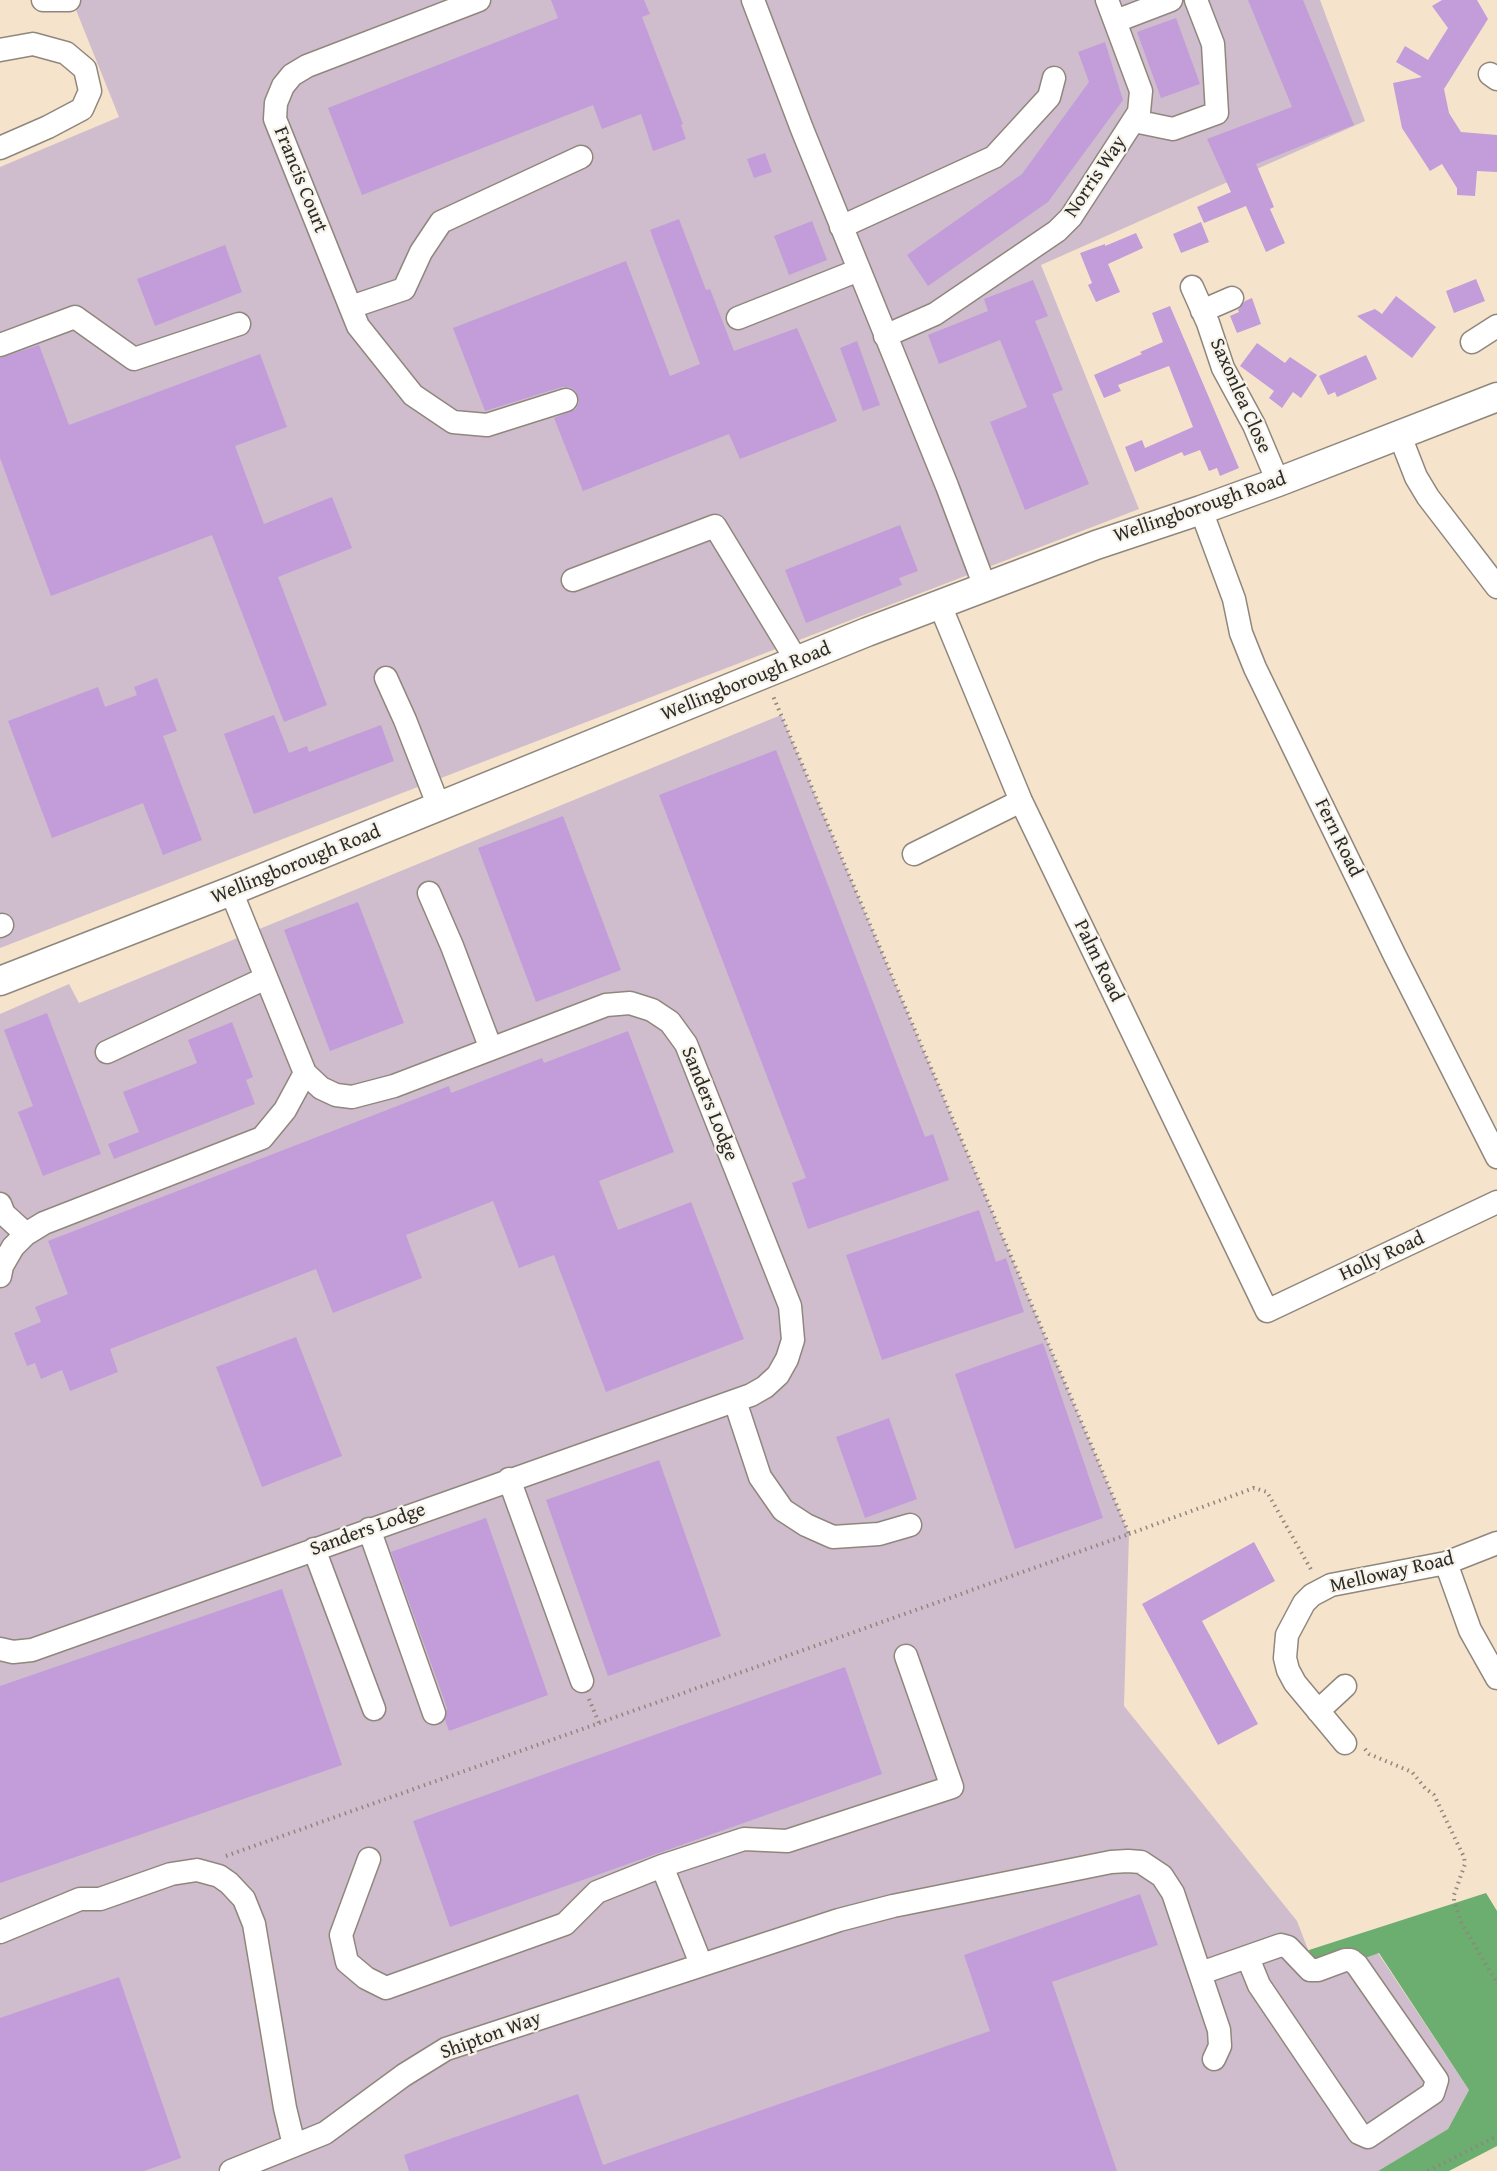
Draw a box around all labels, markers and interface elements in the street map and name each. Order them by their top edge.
street label: Francis Court [268,123,332,237]
street label: Norris Way [1060,132,1132,222]
street label: Saxonlea Close [1204,335,1276,457]
street label: Wellingborough Road [1111,467,1289,549]
street label: Wellingborough Road [658,637,834,727]
street label: Fern Road [1309,795,1367,881]
street label: Wellingborough Road [208,820,384,910]
street label: Palm Road [1068,916,1128,1006]
street label: Sanders Lodge [675,1043,743,1165]
street label: Holly Road [1336,1227,1428,1287]
street label: Sanders Lodge [307,1498,429,1562]
street label: Melloway Road [1328,1547,1456,1599]
street label: Shipton Way [437,2007,545,2065]

